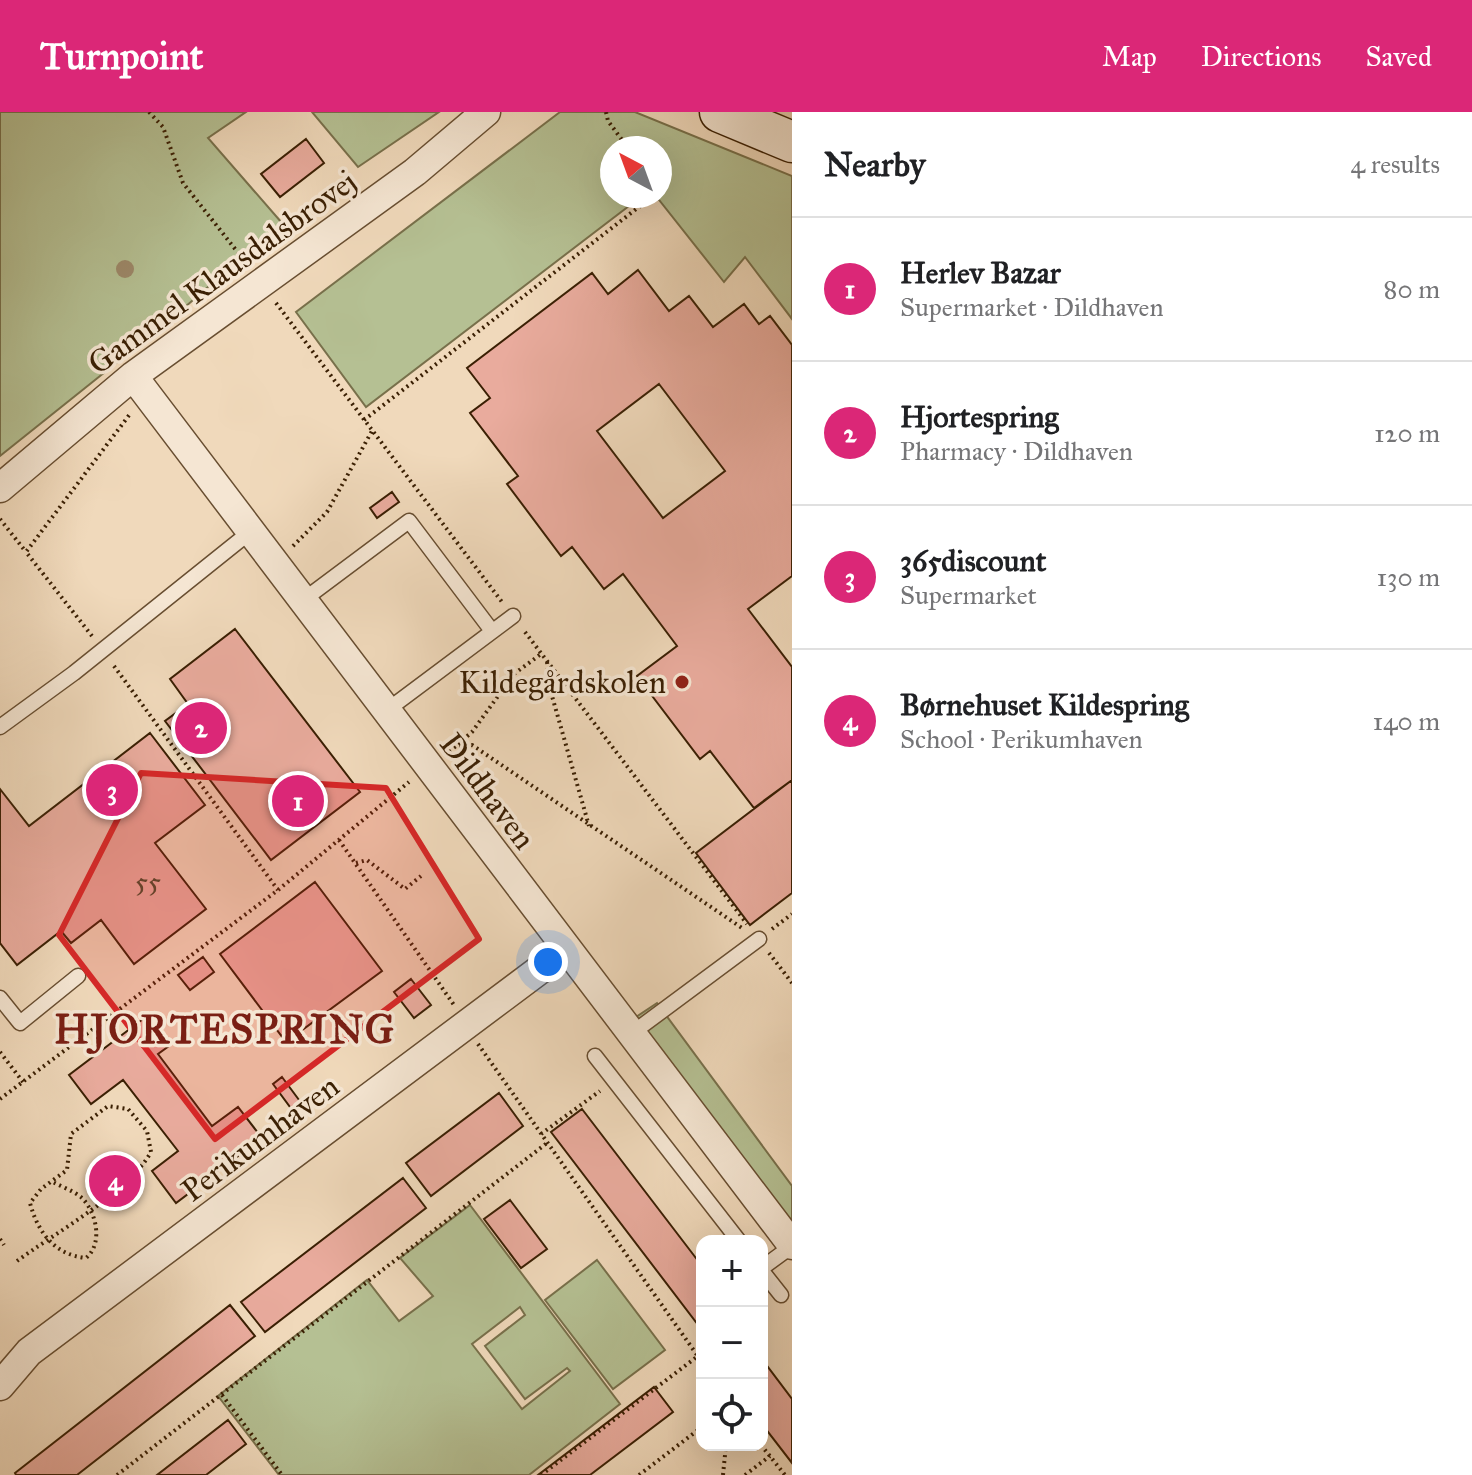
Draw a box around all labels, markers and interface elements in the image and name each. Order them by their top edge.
text: Turnpoint [40,33,203,79]
text: Map [1102,39,1157,74]
text: Directions [1201,39,1322,74]
text: Saved [1366,39,1432,74]
north arrow [600,136,672,208]
text: Nearby [824,144,926,185]
text: 4 results [1351,148,1440,180]
street label: Gammel Klausdalsbrovej [80,162,364,383]
text: Herlev Bazar [900,255,1061,291]
text: 1 [845,273,855,305]
text: 80 m [1384,273,1440,305]
text: Supermarket · Dildhaven [900,291,1163,323]
text: Hjortespring [900,399,1058,435]
text: 2 [844,417,856,449]
text: 120 m [1374,417,1440,449]
text: Pharmacy · Dildhaven [900,435,1133,467]
text: 365discount [900,543,1046,579]
text: 3 [845,561,855,593]
text: 130 m [1377,561,1440,593]
text: Supermarket [900,579,1037,611]
place label: Kildegårdskolen [459,663,666,702]
marker: Kildegårdskolen [673,673,691,691]
text: Børnehuset Kildespring [900,687,1189,723]
pin: 2 [175,698,227,758]
text: 4 [843,705,857,737]
text: 140 m [1373,705,1440,737]
text: School · Perikumhaven [900,723,1143,755]
street label: Dildhaven [431,726,544,857]
pin: 3 [86,760,138,820]
pin: 1 [272,771,324,831]
house number: 55 [135,864,161,899]
your location [528,942,568,982]
district label: HJORTESPRING [54,1005,396,1054]
street label: Perikumhaven [174,1067,347,1210]
pin: 4 [89,1151,141,1211]
map controls [696,1235,768,1451]
button: + [696,1235,768,1307]
button: − [696,1307,768,1379]
button: locate [696,1379,768,1451]

